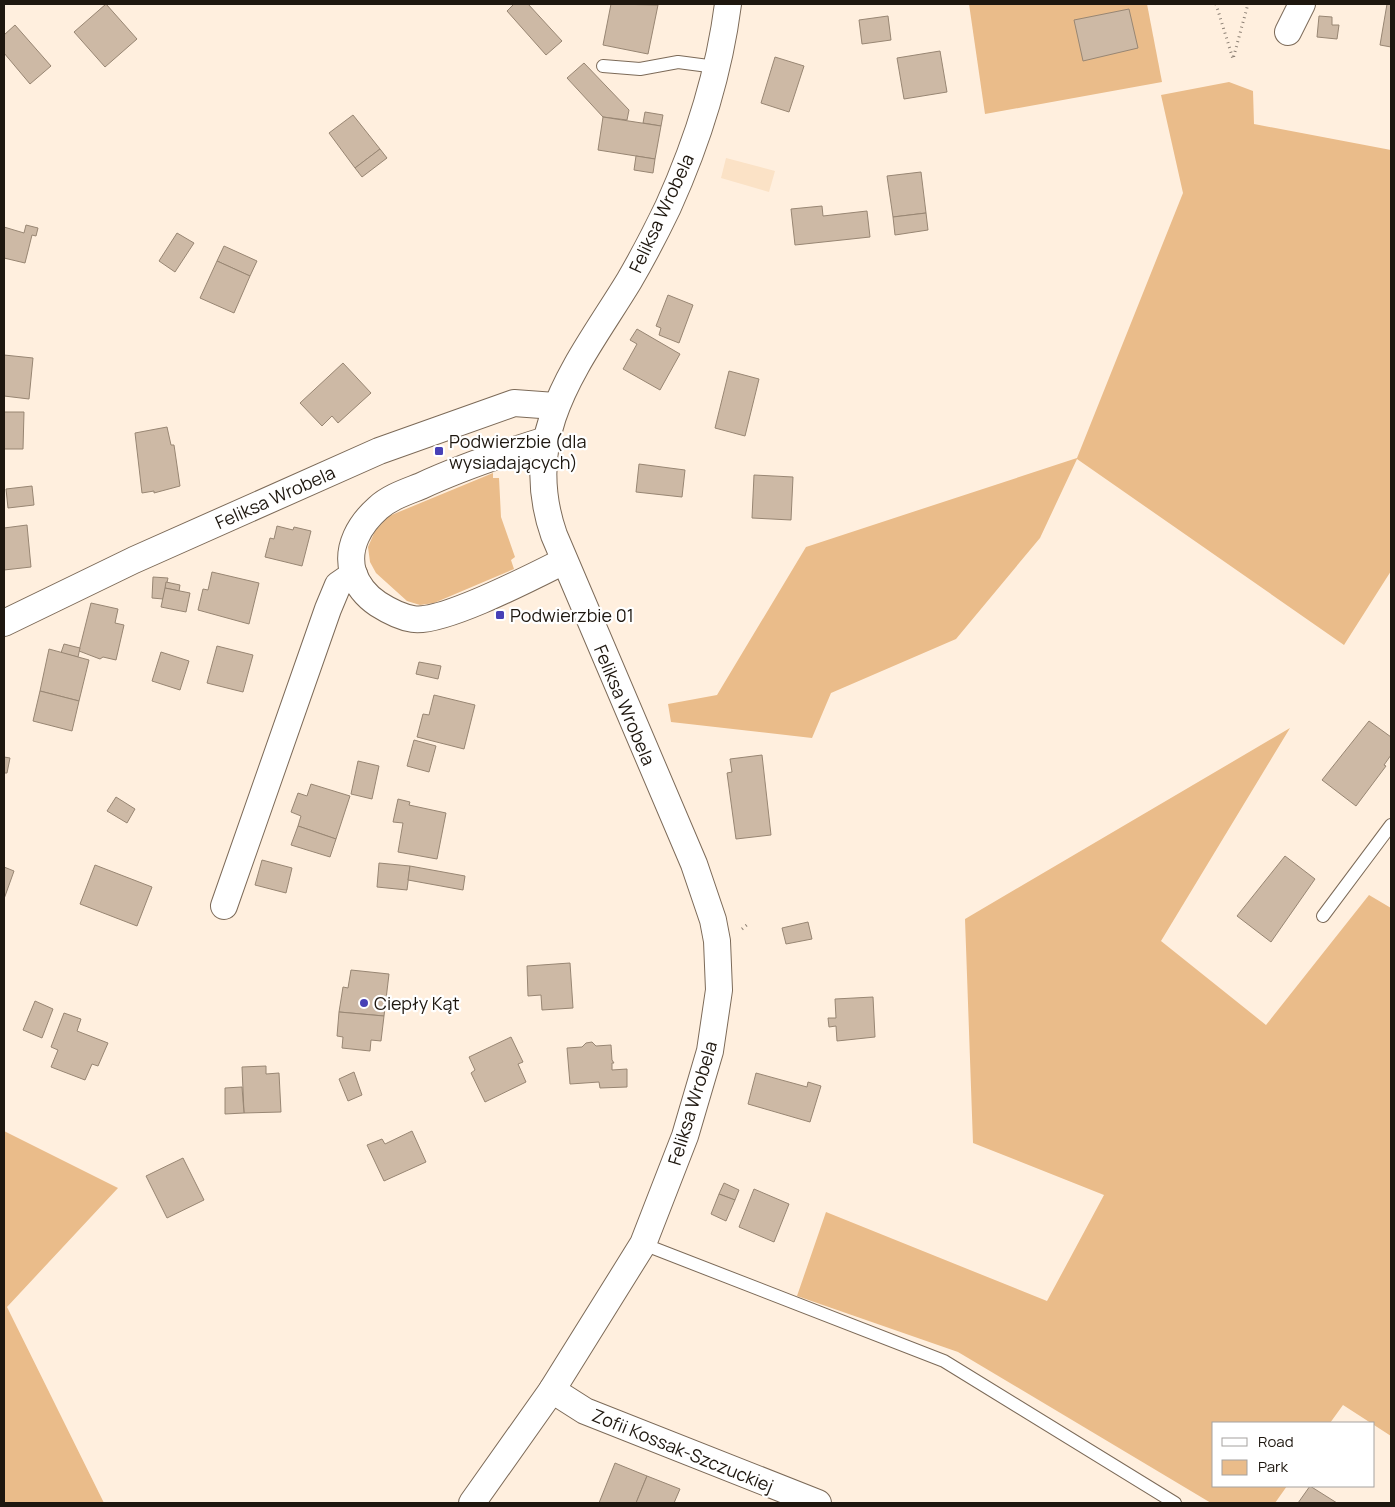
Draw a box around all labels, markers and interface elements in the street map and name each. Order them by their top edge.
street label: Feliksa Wrobela [623,150,699,276]
place label: Podwierzbie (dla wysiadających) [449,429,586,474]
marker: Podwierzbie (dla wysiadających) [433,445,445,457]
street label: Feliksa Wrobela [211,460,339,534]
place label: Podwierzbie 01 [510,603,634,627]
marker: Podwierzbie 01 [494,609,506,621]
street label: Feliksa Wrobela [589,641,661,769]
place label: Ciepły Kąt [374,991,460,1015]
marker: Ciepły Kąt [358,997,370,1009]
street label: Feliksa Wrobela [662,1038,722,1168]
street label: Zofii Kossak-Szczuckiej [589,1403,777,1497]
legend [1212,1422,1375,1487]
text: Road [1258,1431,1294,1452]
text: Park [1258,1456,1288,1477]

